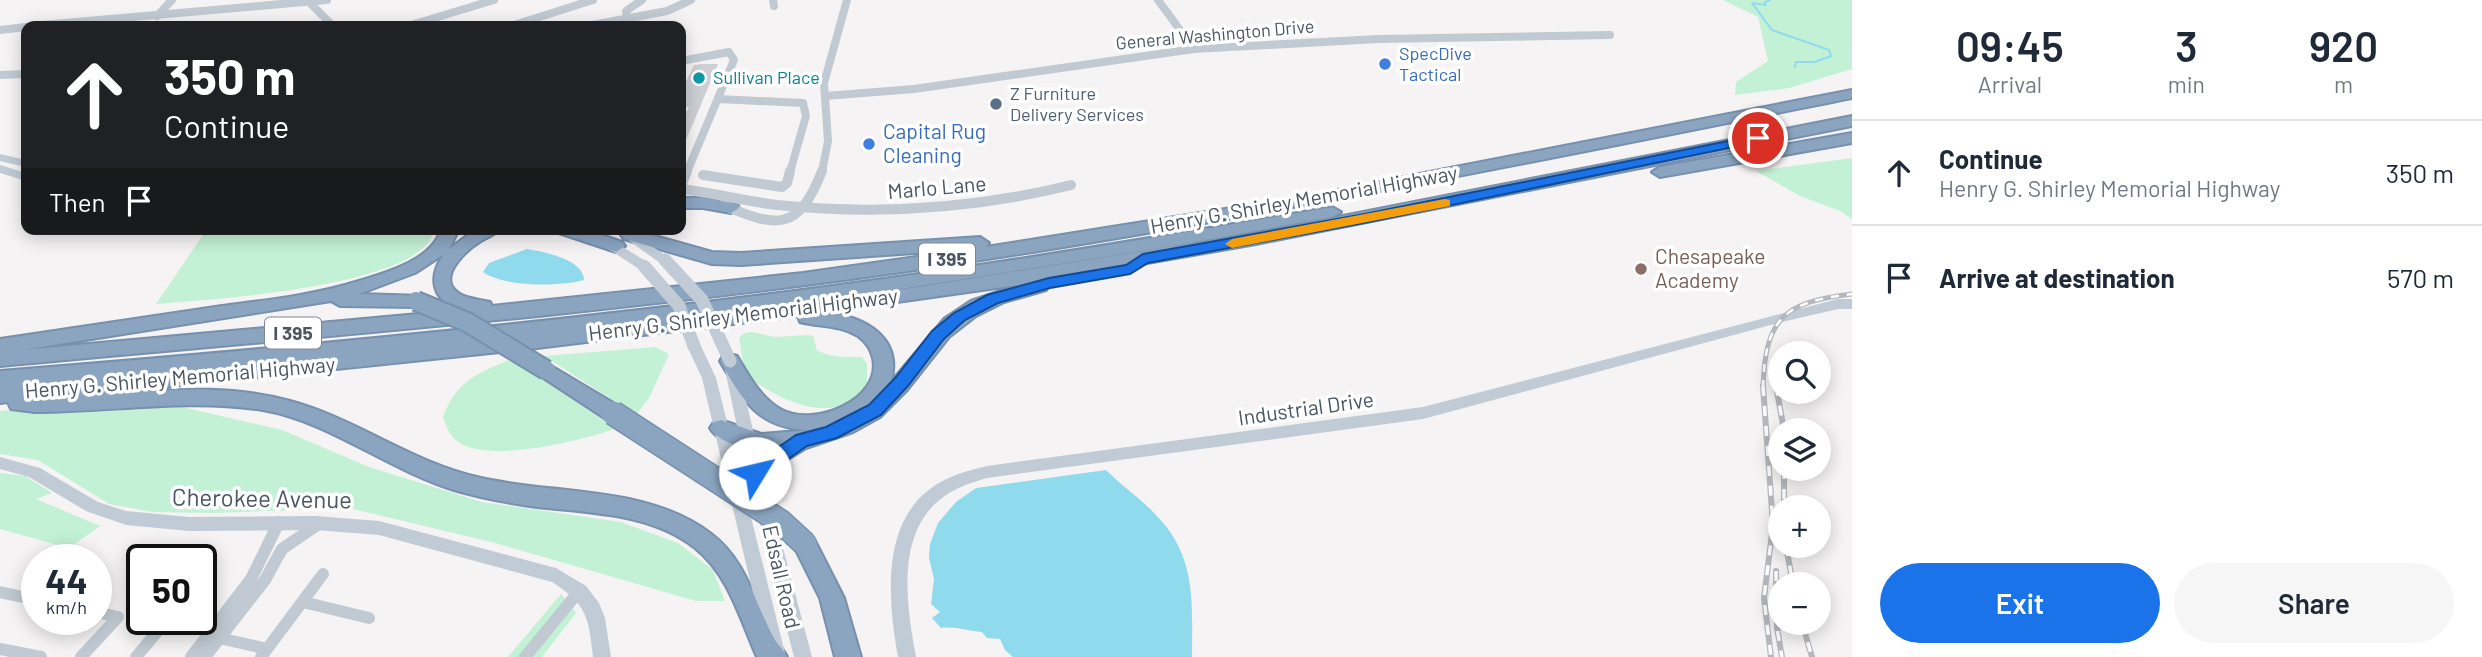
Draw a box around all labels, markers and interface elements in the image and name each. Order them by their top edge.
street label: General Washington Drive [1115,14,1315,54]
text: 09:45 [1956,20,2064,70]
text: 3 [2175,20,2197,70]
text: 920 [2309,20,2378,70]
place label: SpecDive Tactical [1399,42,1472,85]
text: 350 m [164,46,296,105]
icon: ahead [49,49,140,140]
marker: SpecDive Tactical [1377,56,1393,72]
place label: Sullivan Place [713,66,820,88]
marker: Sullivan Place [691,70,707,86]
text: Arrival [1978,70,2042,98]
text: min [2168,70,2205,98]
text: m [2334,70,2353,98]
place label: Z Furniture Delivery Services [1010,82,1144,125]
marker: Z Furniture Delivery Services [988,96,1004,112]
text: Continue [164,106,289,144]
pin [1728,108,1788,168]
place label: Capital Rug Cleaning [883,118,986,167]
icon: arrive [1739,119,1777,157]
marker: Capital Rug Cleaning [861,136,877,152]
text: Continue [1939,143,2043,174]
icon: ahead [1880,154,1918,192]
text: 350 m [2386,157,2454,188]
street label: Henry G. Shirley Memorial Highway [1148,159,1460,238]
street label: Marlo Lane [887,170,987,203]
text: Henry G. Shirley Memorial Highway [1939,174,2280,202]
icon: arrive [120,182,158,220]
text: Then [49,186,106,217]
place label: Chesapeake Academy [1655,243,1765,292]
road number: I 395 [919,244,975,274]
icon: arrive [1880,259,1918,297]
marker: Chesapeake Academy [1633,261,1649,277]
text: Arrive at destination [1939,262,2175,293]
text: 570 m [2387,262,2454,293]
street label: Henry G. Shirley Memorial Highway [587,282,899,345]
road number: I 395 [265,318,321,348]
map controls [1768,341,1831,635]
button: search [1768,341,1831,404]
street label: Henry G. Shirley Memorial Highway [24,350,336,403]
street label: Industrial Drive [1236,386,1375,429]
button: layers [1768,418,1831,481]
position arrow [718,436,792,510]
street label: Cherokee Avenue [172,481,352,514]
button: + [1768,495,1831,558]
street label: Edsall Road [758,523,806,631]
speed limit sign: 50 [126,544,217,635]
text: 44 [45,559,88,601]
button: Exit [1880,563,2160,643]
button: Share [2174,563,2454,643]
button: − [1768,572,1831,635]
text: km/h [46,596,87,618]

